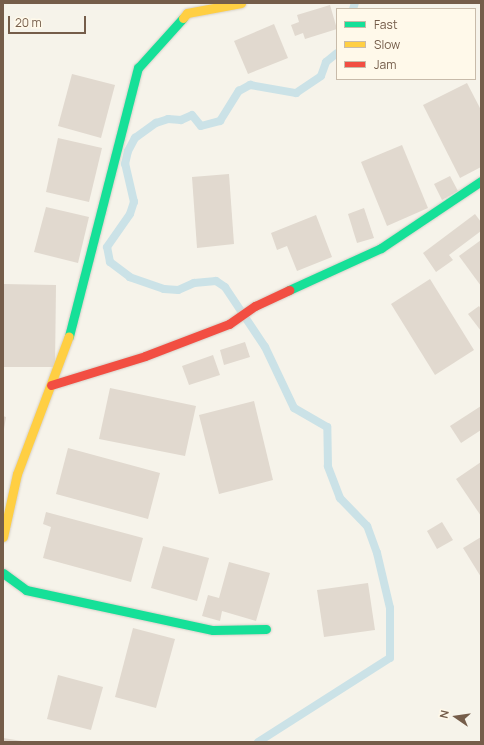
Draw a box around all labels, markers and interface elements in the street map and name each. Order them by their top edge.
scale bar [10,8,88,34]
legend [336,8,476,80]
text: 20 m [15,14,42,31]
text: Fast [374,16,398,33]
text: Slow [374,36,400,53]
text: Jam [374,56,396,73]
north arrow [436,697,476,737]
text: N [436,709,452,720]

